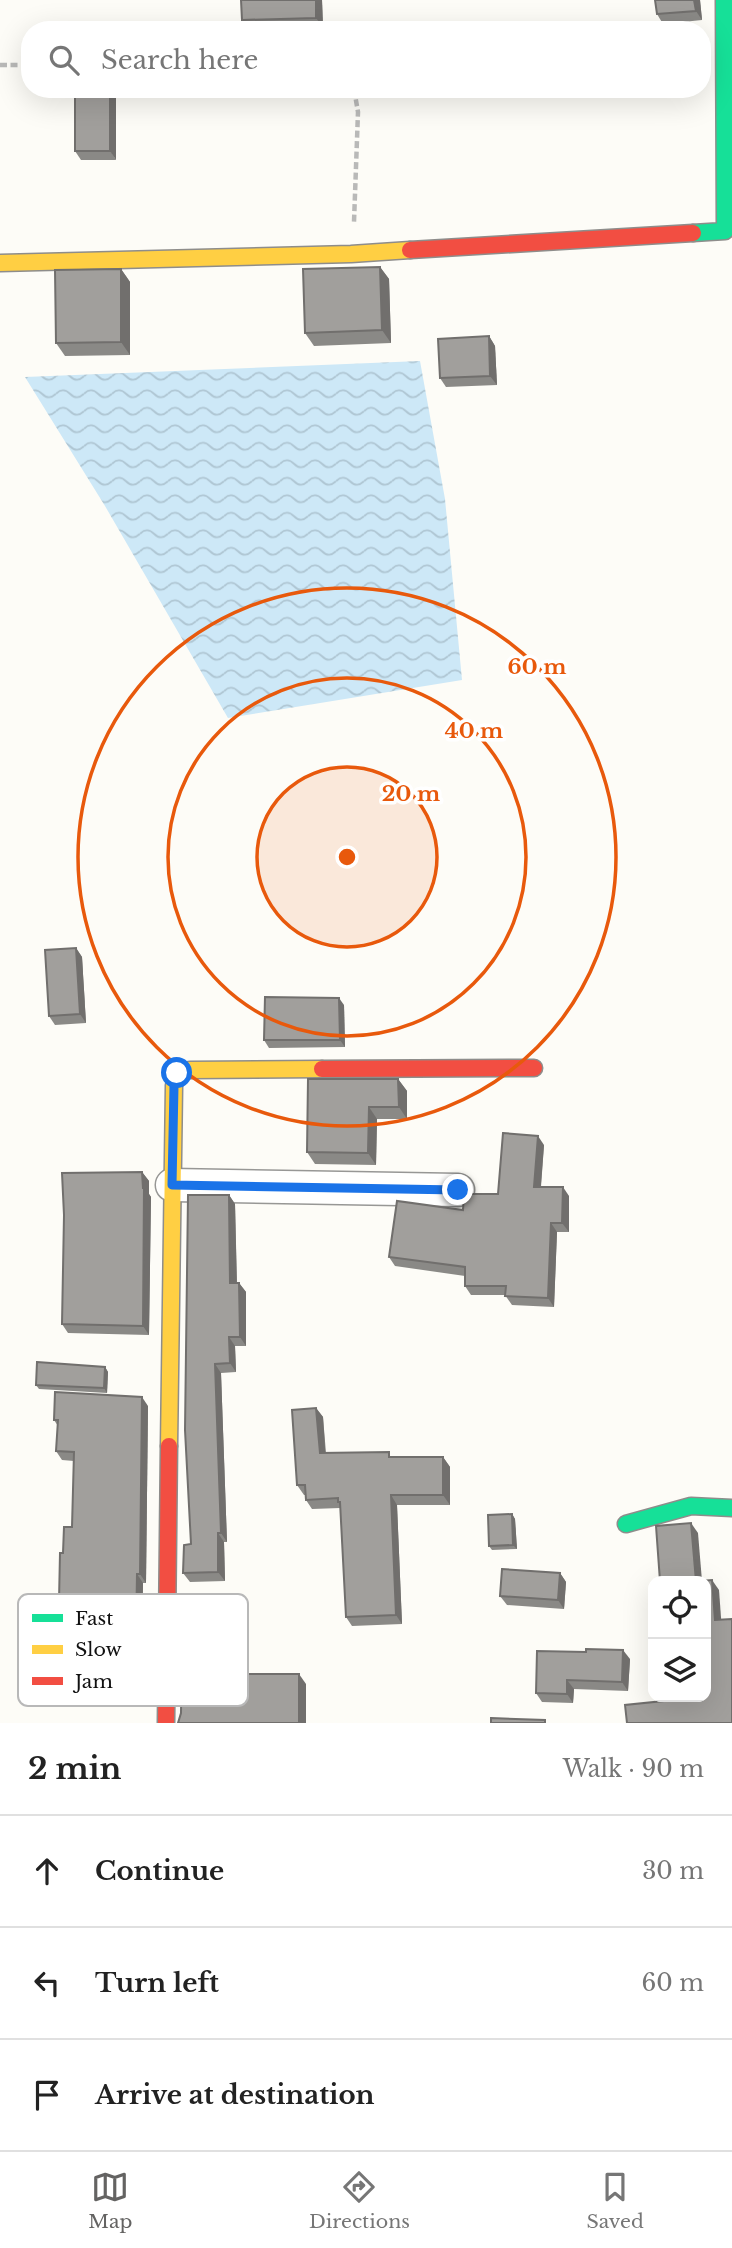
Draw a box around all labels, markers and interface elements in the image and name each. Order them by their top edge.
search box [21,21,711,98]
icon: search [45,41,83,79]
text: Search here [101,44,258,76]
text: 60 m [508,654,566,680]
text: 40 m [445,718,503,744]
text: 20 m [382,781,440,807]
centre of rings [335,845,359,869]
route start [161,1057,192,1088]
route end [442,1174,473,1205]
map controls [648,1576,711,1702]
button: locate [648,1576,711,1639]
legend [18,1594,248,1706]
text: Fast [75,1607,114,1630]
text: Slow [75,1638,122,1661]
button: layers [648,1639,711,1702]
text: Jam [72,1670,113,1693]
text: 2 min [28,1750,121,1787]
text: Walk · 90 m [563,1755,704,1783]
icon: ahead [28,1852,66,1890]
text: Continue [95,1855,224,1887]
text: 30 m [642,1857,704,1885]
icon: left [28,1964,66,2002]
text: Turn left [95,1967,219,1999]
text: 60 m [642,1969,704,1997]
icon: arrive [28,2076,66,2114]
text: Arrive at destination [95,2079,375,2111]
tab: Map [88,2168,132,2233]
tab: Directions [309,2168,410,2233]
tab: Saved [586,2168,644,2233]

